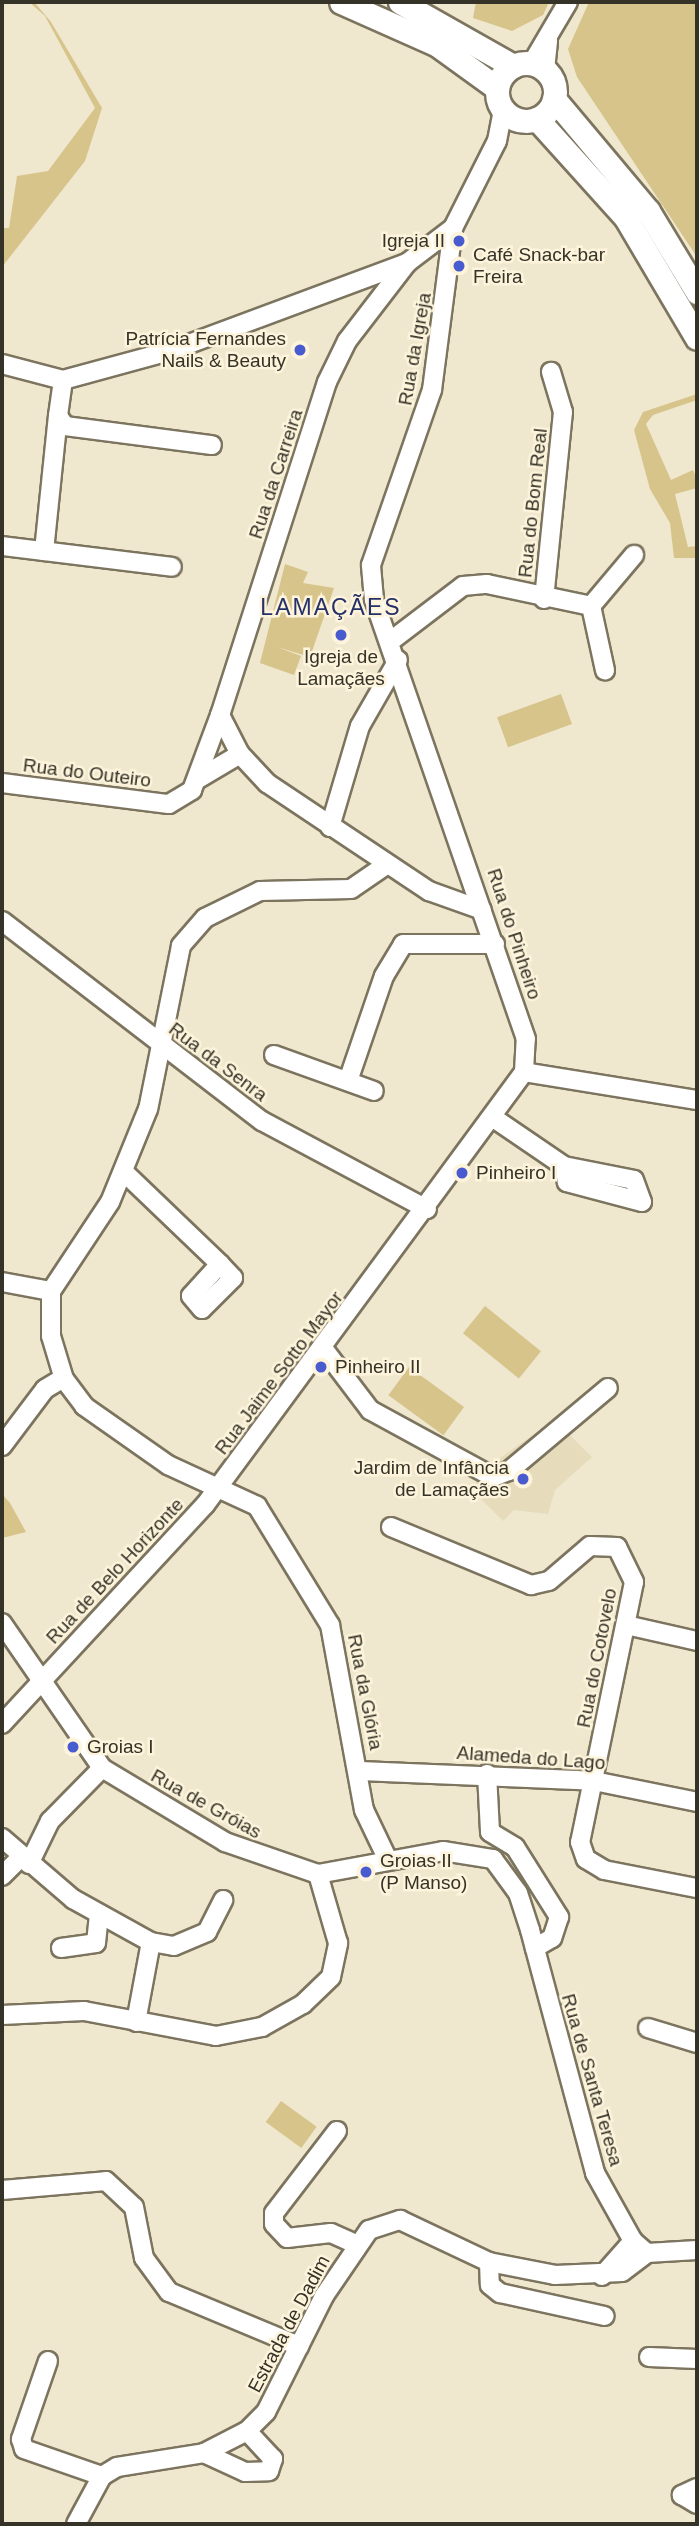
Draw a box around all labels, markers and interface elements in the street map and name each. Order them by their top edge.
place label: Igreja II [382,230,445,252]
marker: Igreja II [451,233,467,249]
place label: Café Snack-bar Freira [473,244,605,288]
marker: Café Snack-bar Freira [451,258,467,274]
street label: Rua da Igreja [394,291,436,407]
place label: Patrícia Fernandes Nails & Beauty [125,328,286,372]
marker: Patrícia Fernandes Nails & Beauty [292,342,308,358]
street label: Rua da Carreira [244,406,308,542]
street label: Rua do Bom Real [514,427,552,579]
district label: LAMAÇÃES [261,593,401,621]
marker: Igreja de Lamaçães [333,627,349,643]
place label: Igreja de Lamaçães [297,646,385,690]
street label: Rua do Outeiro [22,754,152,792]
street label: Rua do Pinheiro [482,866,546,1002]
street label: Rua da Senra [164,1018,272,1106]
place label: Pinheiro I [476,1162,556,1184]
marker: Pinheiro I [454,1165,470,1181]
street label: Rua Jaime Sotto Mayor [210,1287,348,1459]
place label: Pinheiro II [335,1356,421,1378]
marker: Pinheiro II [313,1359,329,1375]
place label: Jardim de Infância de Lamaçães [354,1457,509,1501]
marker: Jardim de Infância de Lamaçães [515,1471,531,1487]
street label: Rua de Belo Horizonte [41,1493,189,1649]
street label: Rua do Cotovelo [572,1586,622,1730]
street label: Rua da Glória [343,1632,387,1752]
place label: Groias I [87,1736,154,1758]
marker: Groias I [65,1739,81,1755]
street label: Alameda do Lago [456,1741,606,1775]
street label: Rua de Gróias [147,1764,265,1844]
place label: Groias II (P Manso) [380,1850,468,1894]
marker: Groias II (P Manso) [358,1864,374,1880]
street label: Rua de Santa Teresa [556,1991,628,2169]
street label: Estrada de Dadim [243,2252,335,2396]

